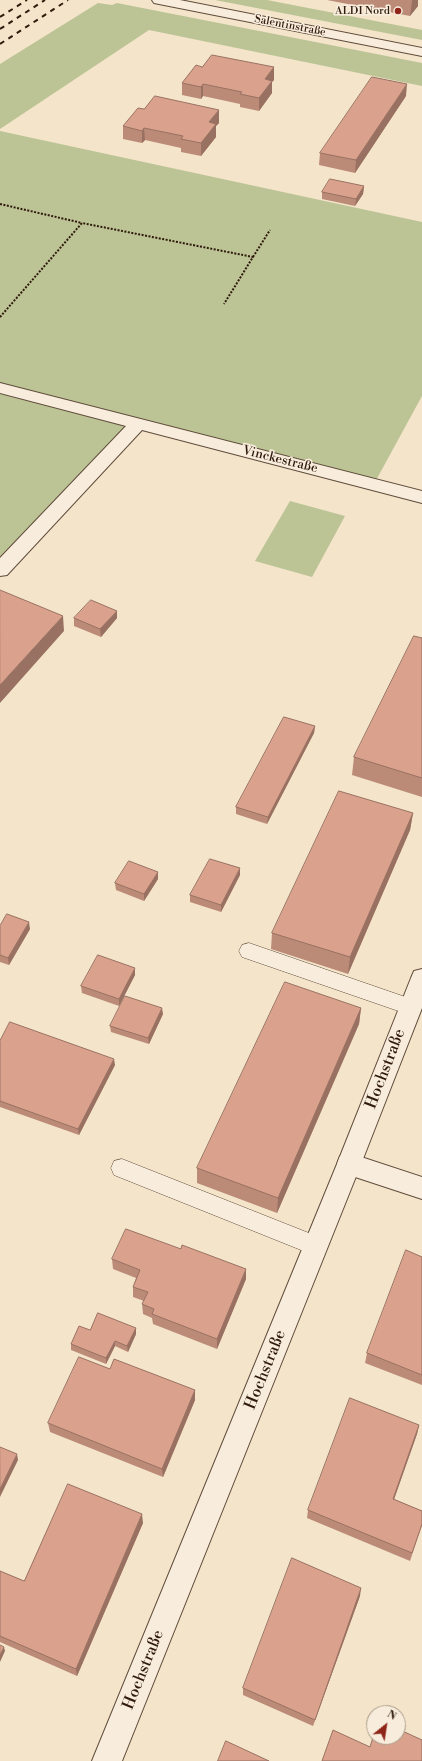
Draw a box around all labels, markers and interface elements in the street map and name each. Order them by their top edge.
place label: ALDI Nord [335,4,390,18]
marker: ALDI Nord [393,6,403,16]
street label: Salentinstraße [253,13,327,39]
street label: Vinckestraße [241,443,319,477]
street label: Hochstraße [362,1026,410,1112]
street label: Hochstraße [241,1327,291,1413]
street label: Hochstraße [119,1627,169,1713]
north arrow [366,1705,406,1745]
text: N [384,1707,399,1724]

